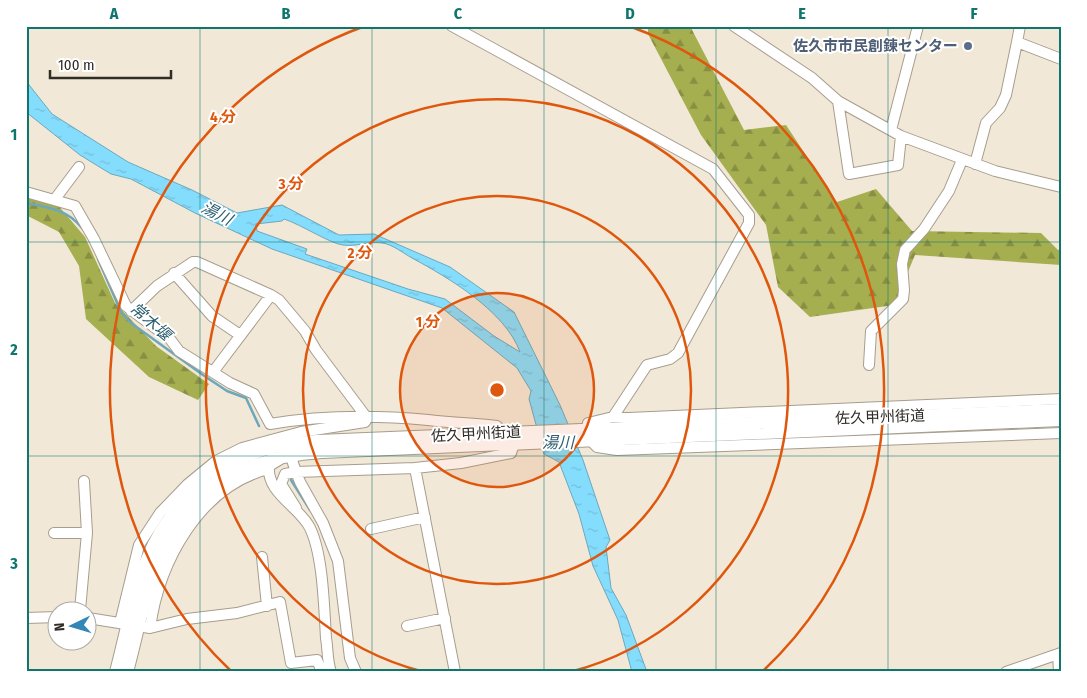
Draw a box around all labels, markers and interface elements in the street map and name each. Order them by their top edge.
text: A [109,4,119,23]
text: B [282,4,291,23]
text: C [454,4,463,23]
text: D [625,4,635,23]
text: E [798,4,806,23]
text: F [970,4,978,23]
place label: 佐久市市民創錬センター [793,37,958,55]
marker: 佐久市市民創錬センター [962,40,974,52]
scale bar [50,48,171,80]
text: 100 m [58,56,95,74]
text: 4 分 [210,108,236,126]
text: 1 [11,125,17,144]
text: 3 分 [277,175,304,193]
water label: 湯川 [198,198,237,230]
text: 2 分 [346,244,373,262]
water label: 常木堰 [126,298,177,346]
text: 1 分 [416,313,440,331]
text: 2 [9,340,18,359]
centre of rings [488,381,506,399]
street label: 佐久甲州街道 [835,406,925,428]
street label: 佐久甲州街道 [431,423,521,445]
water label: 湯川 [542,433,576,452]
text: 3 [9,554,18,573]
north arrow [48,600,98,650]
text: N [51,622,68,632]

